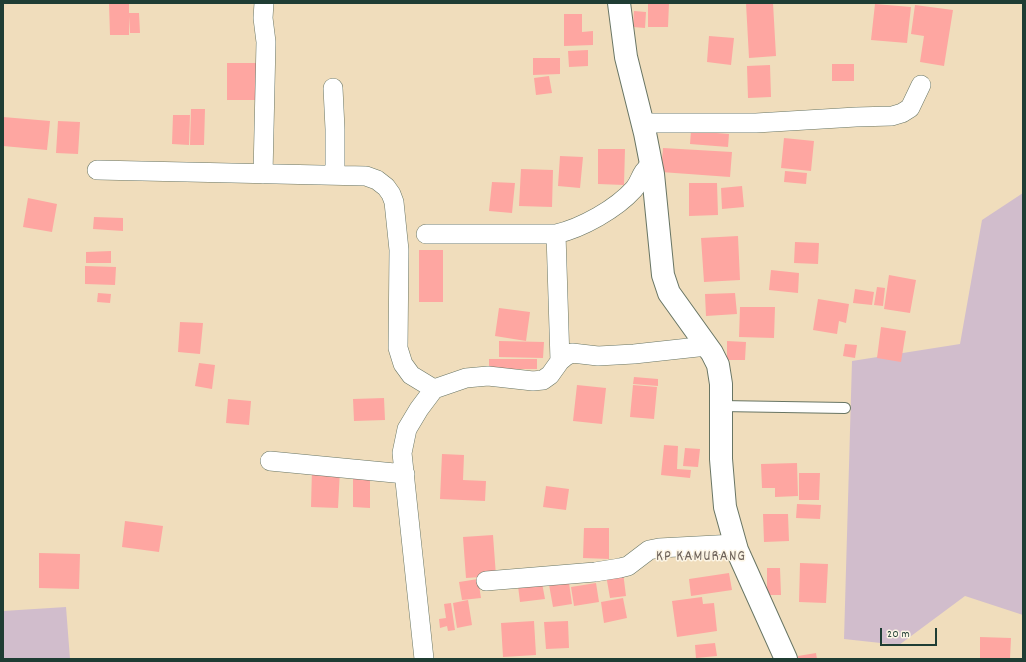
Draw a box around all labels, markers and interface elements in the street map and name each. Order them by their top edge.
district label: KP KAMURANG [656,549,746,567]
scale bar [882,620,939,646]
text: 20 m [887,626,910,643]

